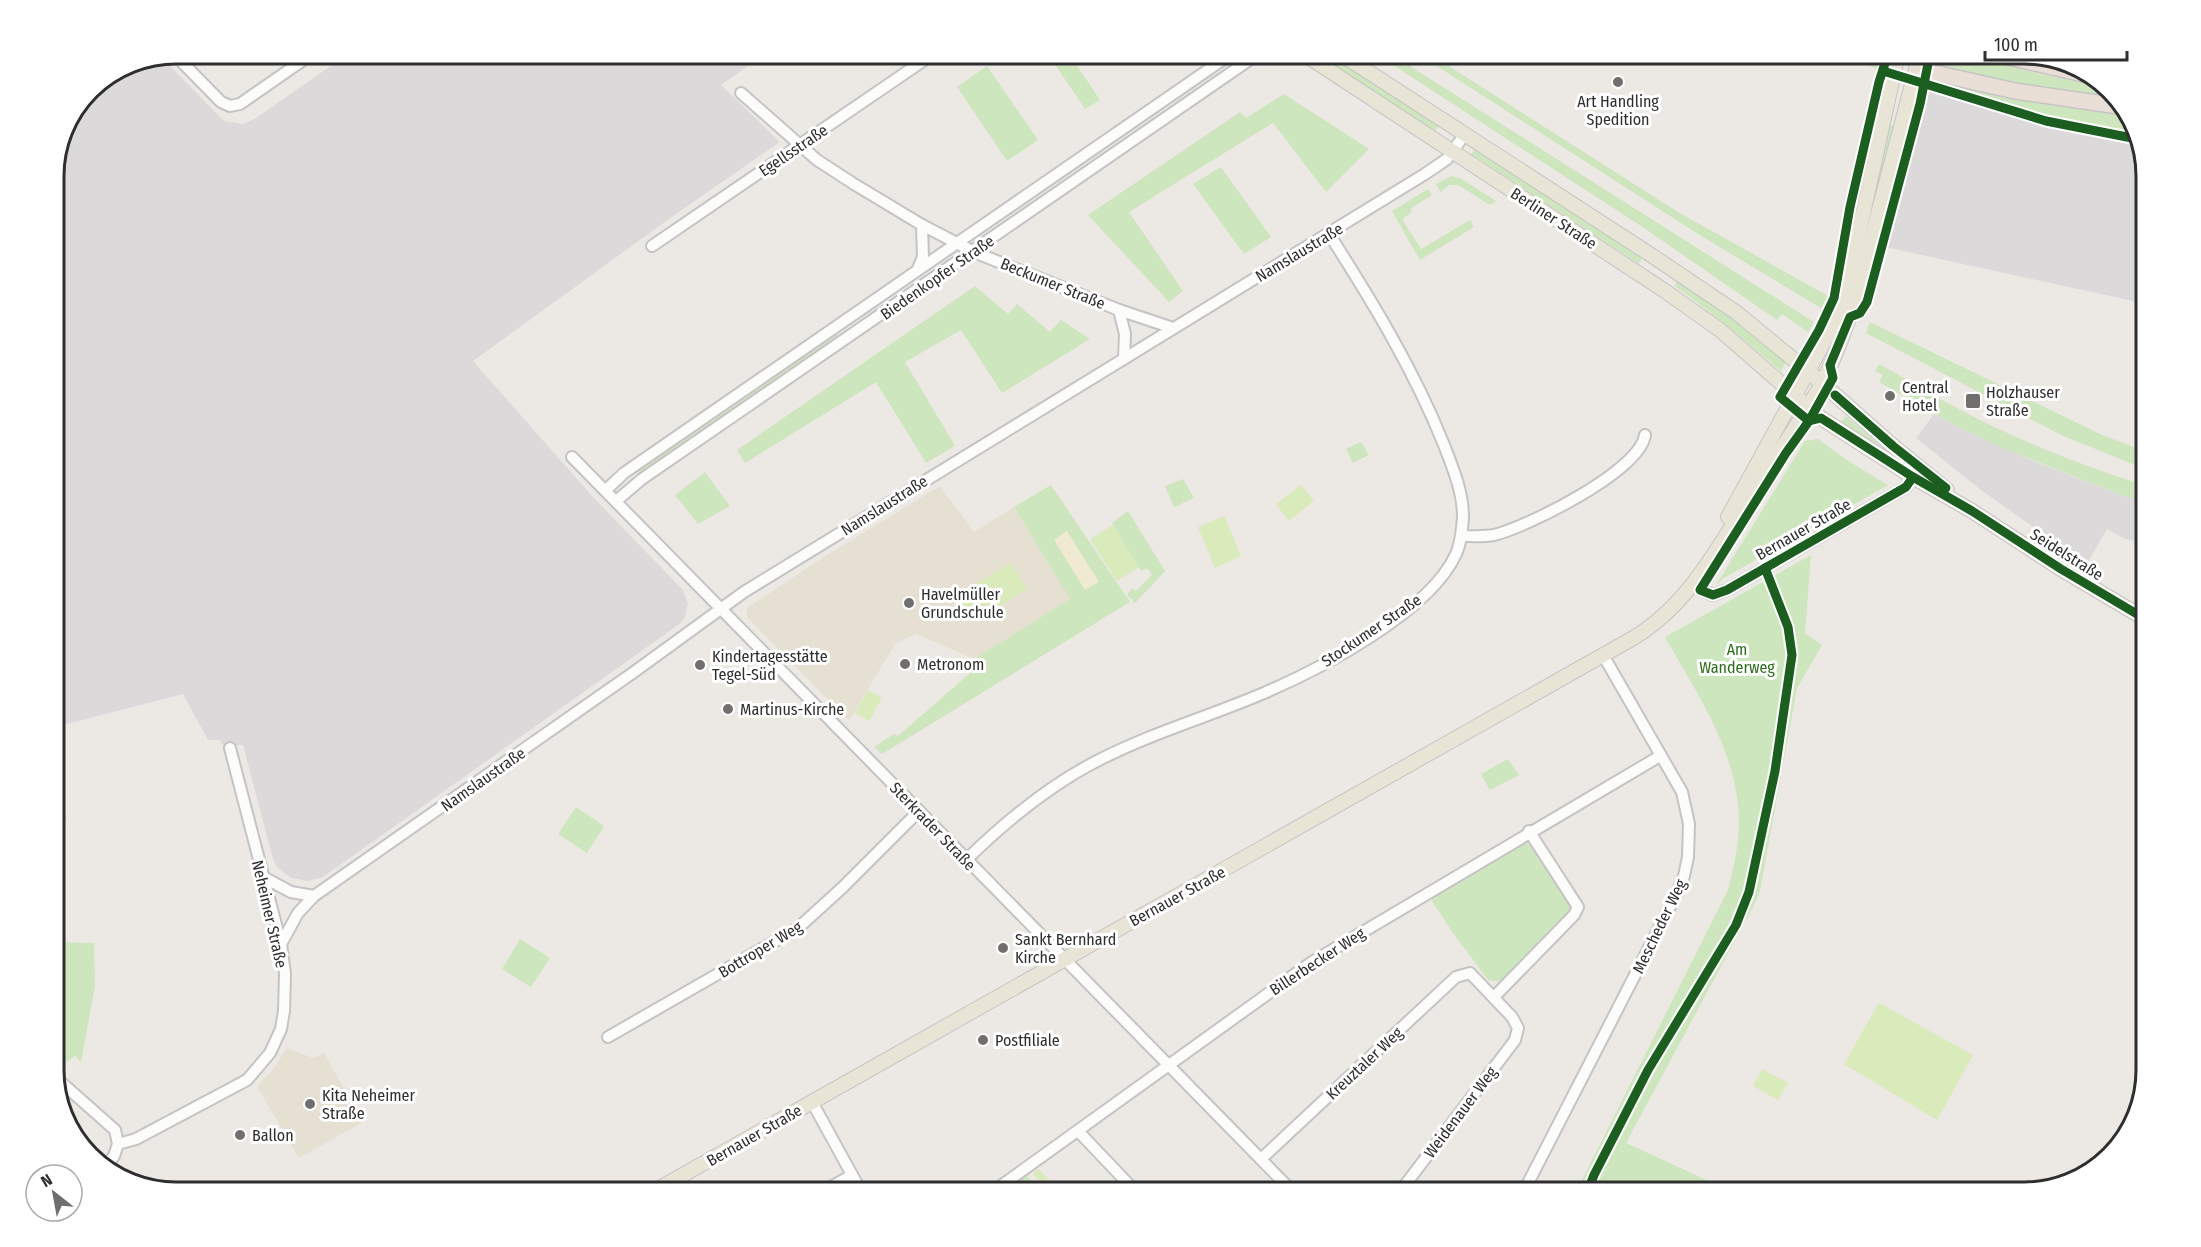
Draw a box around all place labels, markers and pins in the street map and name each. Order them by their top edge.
marker: Art Handling Spedition [1611,75,1625,89]
place label: Art Handling Spedition [1577,92,1659,129]
place label: Central Hotel [1902,378,1948,415]
place label: Holzhauser Straße [1986,383,2060,420]
marker: Central Hotel [1883,389,1897,403]
marker: Holzhauser Straße [1964,392,1982,410]
place label: Havelmüller Grundschule [921,585,1004,622]
marker: Havelmüller Grundschule [902,596,916,610]
place label: Kindertagesstätte Tegel-Süd [712,647,828,684]
place label: Metronom [917,655,984,674]
marker: Metronom [898,657,912,671]
marker: Kindertagesstätte Tegel-Süd [693,658,707,672]
place label: Martinus-Kirche [740,700,844,719]
marker: Martinus-Kirche [721,702,735,716]
place label: Sankt Bernhard Kirche [1015,930,1116,967]
marker: Sankt Bernhard Kirche [996,941,1010,955]
place label: Postfiliale [995,1031,1060,1050]
marker: Postfiliale [976,1033,990,1047]
place label: Kita Neheimer Straße [322,1086,415,1123]
marker: Kita Neheimer Straße [303,1097,317,1111]
place label: Ballon [252,1126,294,1145]
marker: Ballon [233,1128,247,1142]

